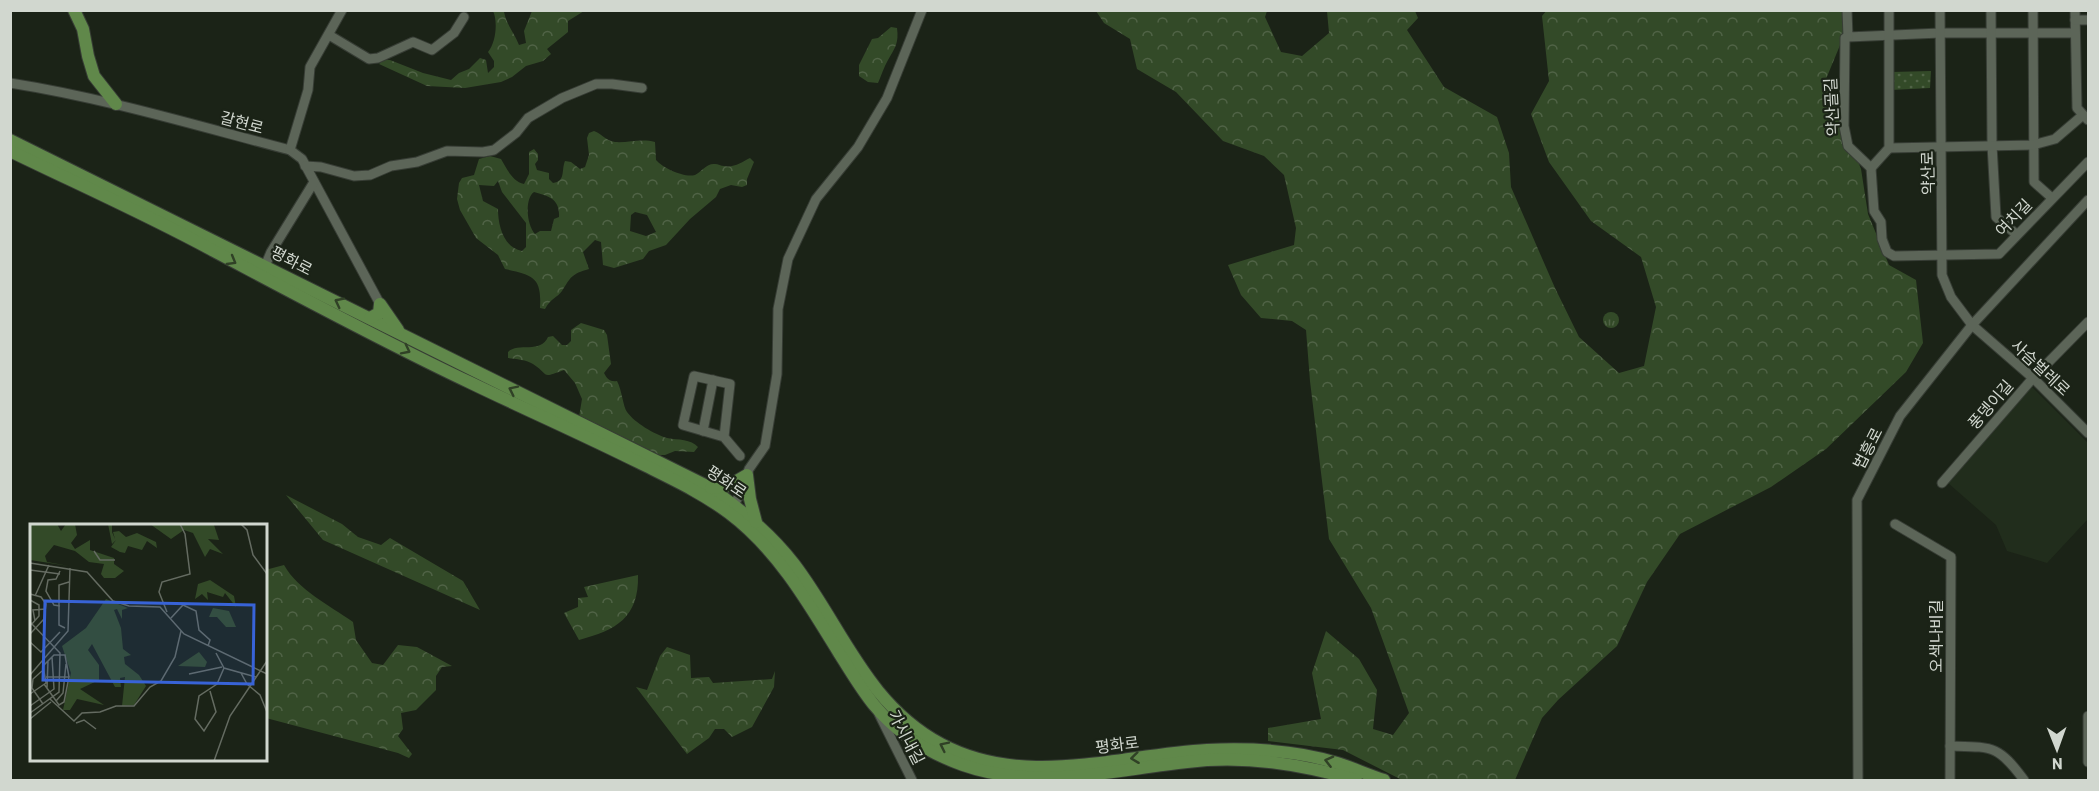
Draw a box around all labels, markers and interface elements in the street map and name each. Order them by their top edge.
street label: 약산골길 [1820,77,1842,137]
street label: 갈현로 [218,107,266,137]
street label: 약산로 [1917,150,1937,195]
street label: 여치길 [1991,195,2035,239]
street label: 평화로 [268,242,316,279]
one-way arrow [226,254,236,265]
one-way arrow [334,298,345,310]
street label: 사슴벌레로 [2008,335,2075,399]
one-way arrow [400,343,411,354]
street label: 풍뎅이길 [1964,376,2016,432]
one-way arrow [509,385,520,397]
street label: 법흥로 [1849,424,1886,472]
street label: 평화로 [703,461,751,501]
inset map [30,524,267,761]
street label: 오색나비길 [1926,599,1945,673]
street label: 가시내길 [885,706,929,768]
north arrow [2027,719,2087,779]
street label: 평화로 [1094,732,1140,756]
one-way arrow [940,741,951,753]
one-way arrow [1131,752,1140,764]
text: N [2052,755,2063,774]
one-way arrow [1324,756,1334,768]

